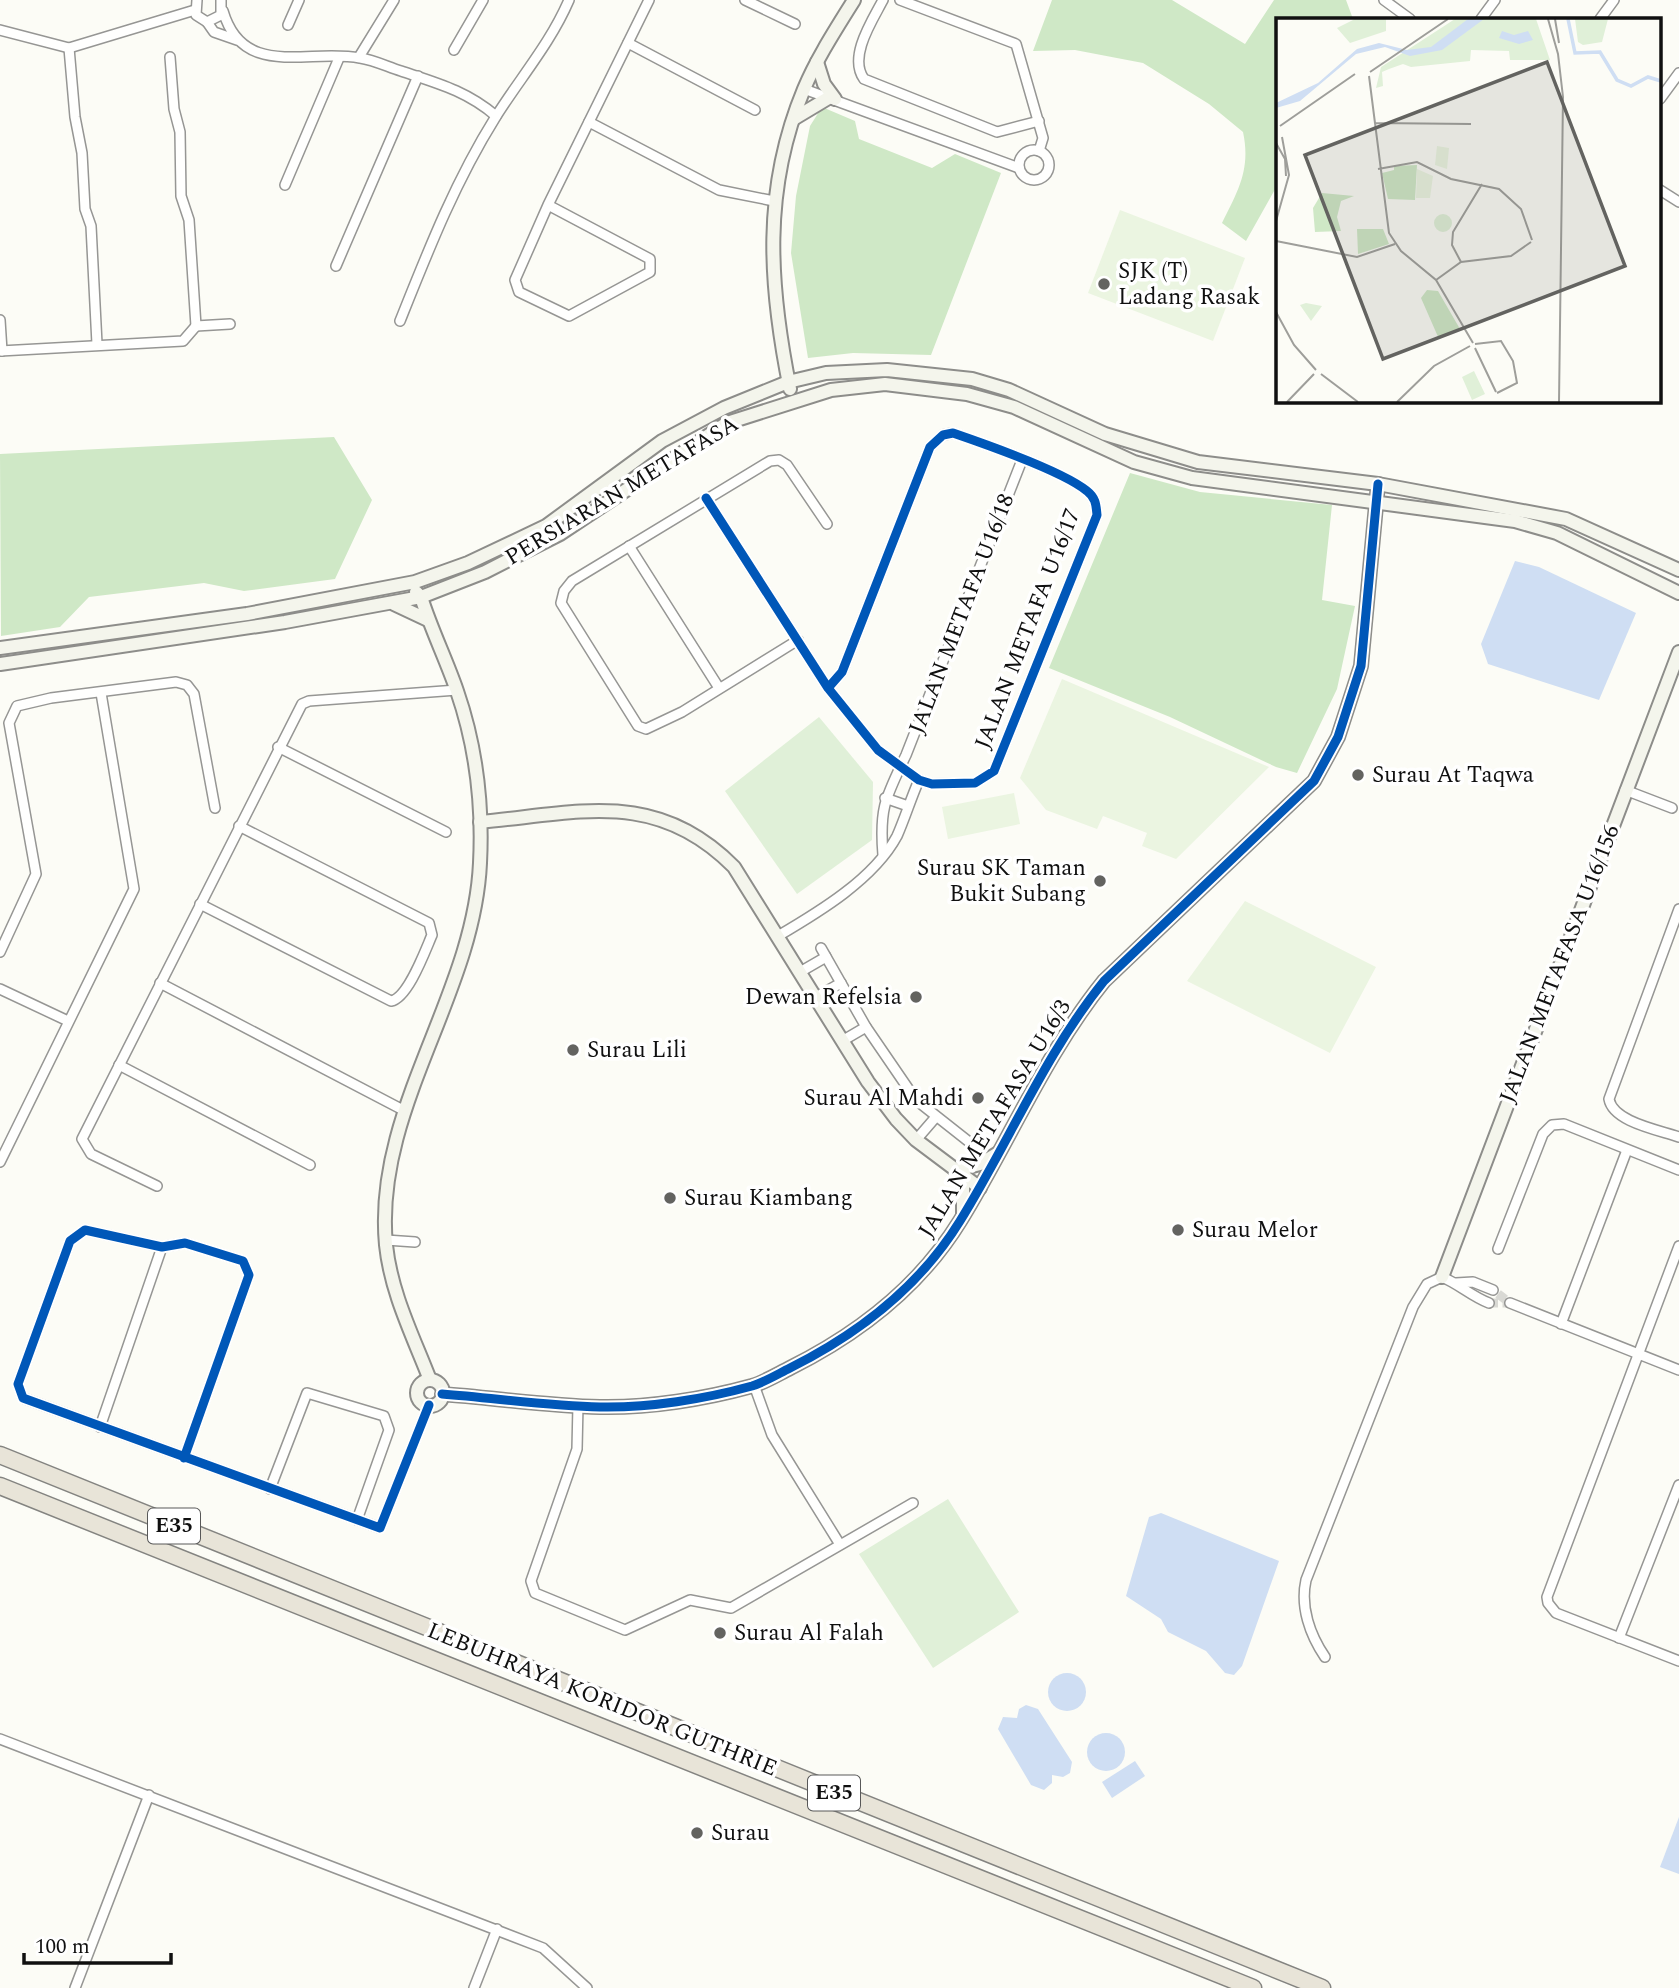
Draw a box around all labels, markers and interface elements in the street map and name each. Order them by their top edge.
inset map [1276,18,1662,402]
place label: SJK (T) Ladang Rasak [1118,254,1260,315]
marker: SJK (T) Ladang Rasak [1096,276,1112,292]
street label: PERSIARAN METAFASA [498,407,746,575]
street label: JALAN METAFA U16/18 [900,489,1024,739]
street label: JALAN METAFA U16/17 [966,504,1090,754]
place label: Surau At Taqwa [1372,758,1534,793]
marker: Surau At Taqwa [1350,767,1366,783]
street label: JALAN METAFASA U16/156 [1491,820,1629,1108]
place label: Surau SK Taman Bukit Subang [917,851,1086,912]
marker: Surau SK Taman Bukit Subang [1092,873,1108,889]
place label: Dewan Refelsia [745,980,902,1015]
marker: Dewan Refelsia [908,989,924,1005]
street label: JALAN METAFASA U16/3 [910,993,1080,1245]
place label: Surau Lili [587,1033,687,1068]
marker: Surau Lili [565,1042,581,1058]
place label: Surau Al Mahdi [803,1081,964,1116]
marker: Surau Al Mahdi [970,1090,986,1106]
place label: Surau Kiambang [684,1181,853,1216]
marker: Surau Kiambang [662,1190,678,1206]
place label: Surau Melor [1192,1213,1318,1248]
marker: Surau Melor [1170,1222,1186,1238]
road number: E35 [148,1508,200,1544]
street label: LEBUHRAYA KORIDOR GUTHRIE [422,1614,782,1786]
place label: Surau Al Falah [734,1616,884,1651]
marker: Surau Al Falah [712,1625,728,1641]
road number: E35 [808,1776,860,1811]
place label: Surau [711,1816,770,1851]
marker: Surau [689,1825,705,1841]
scale bar [24,1922,172,1966]
text: 100 m [35,1931,90,1963]

